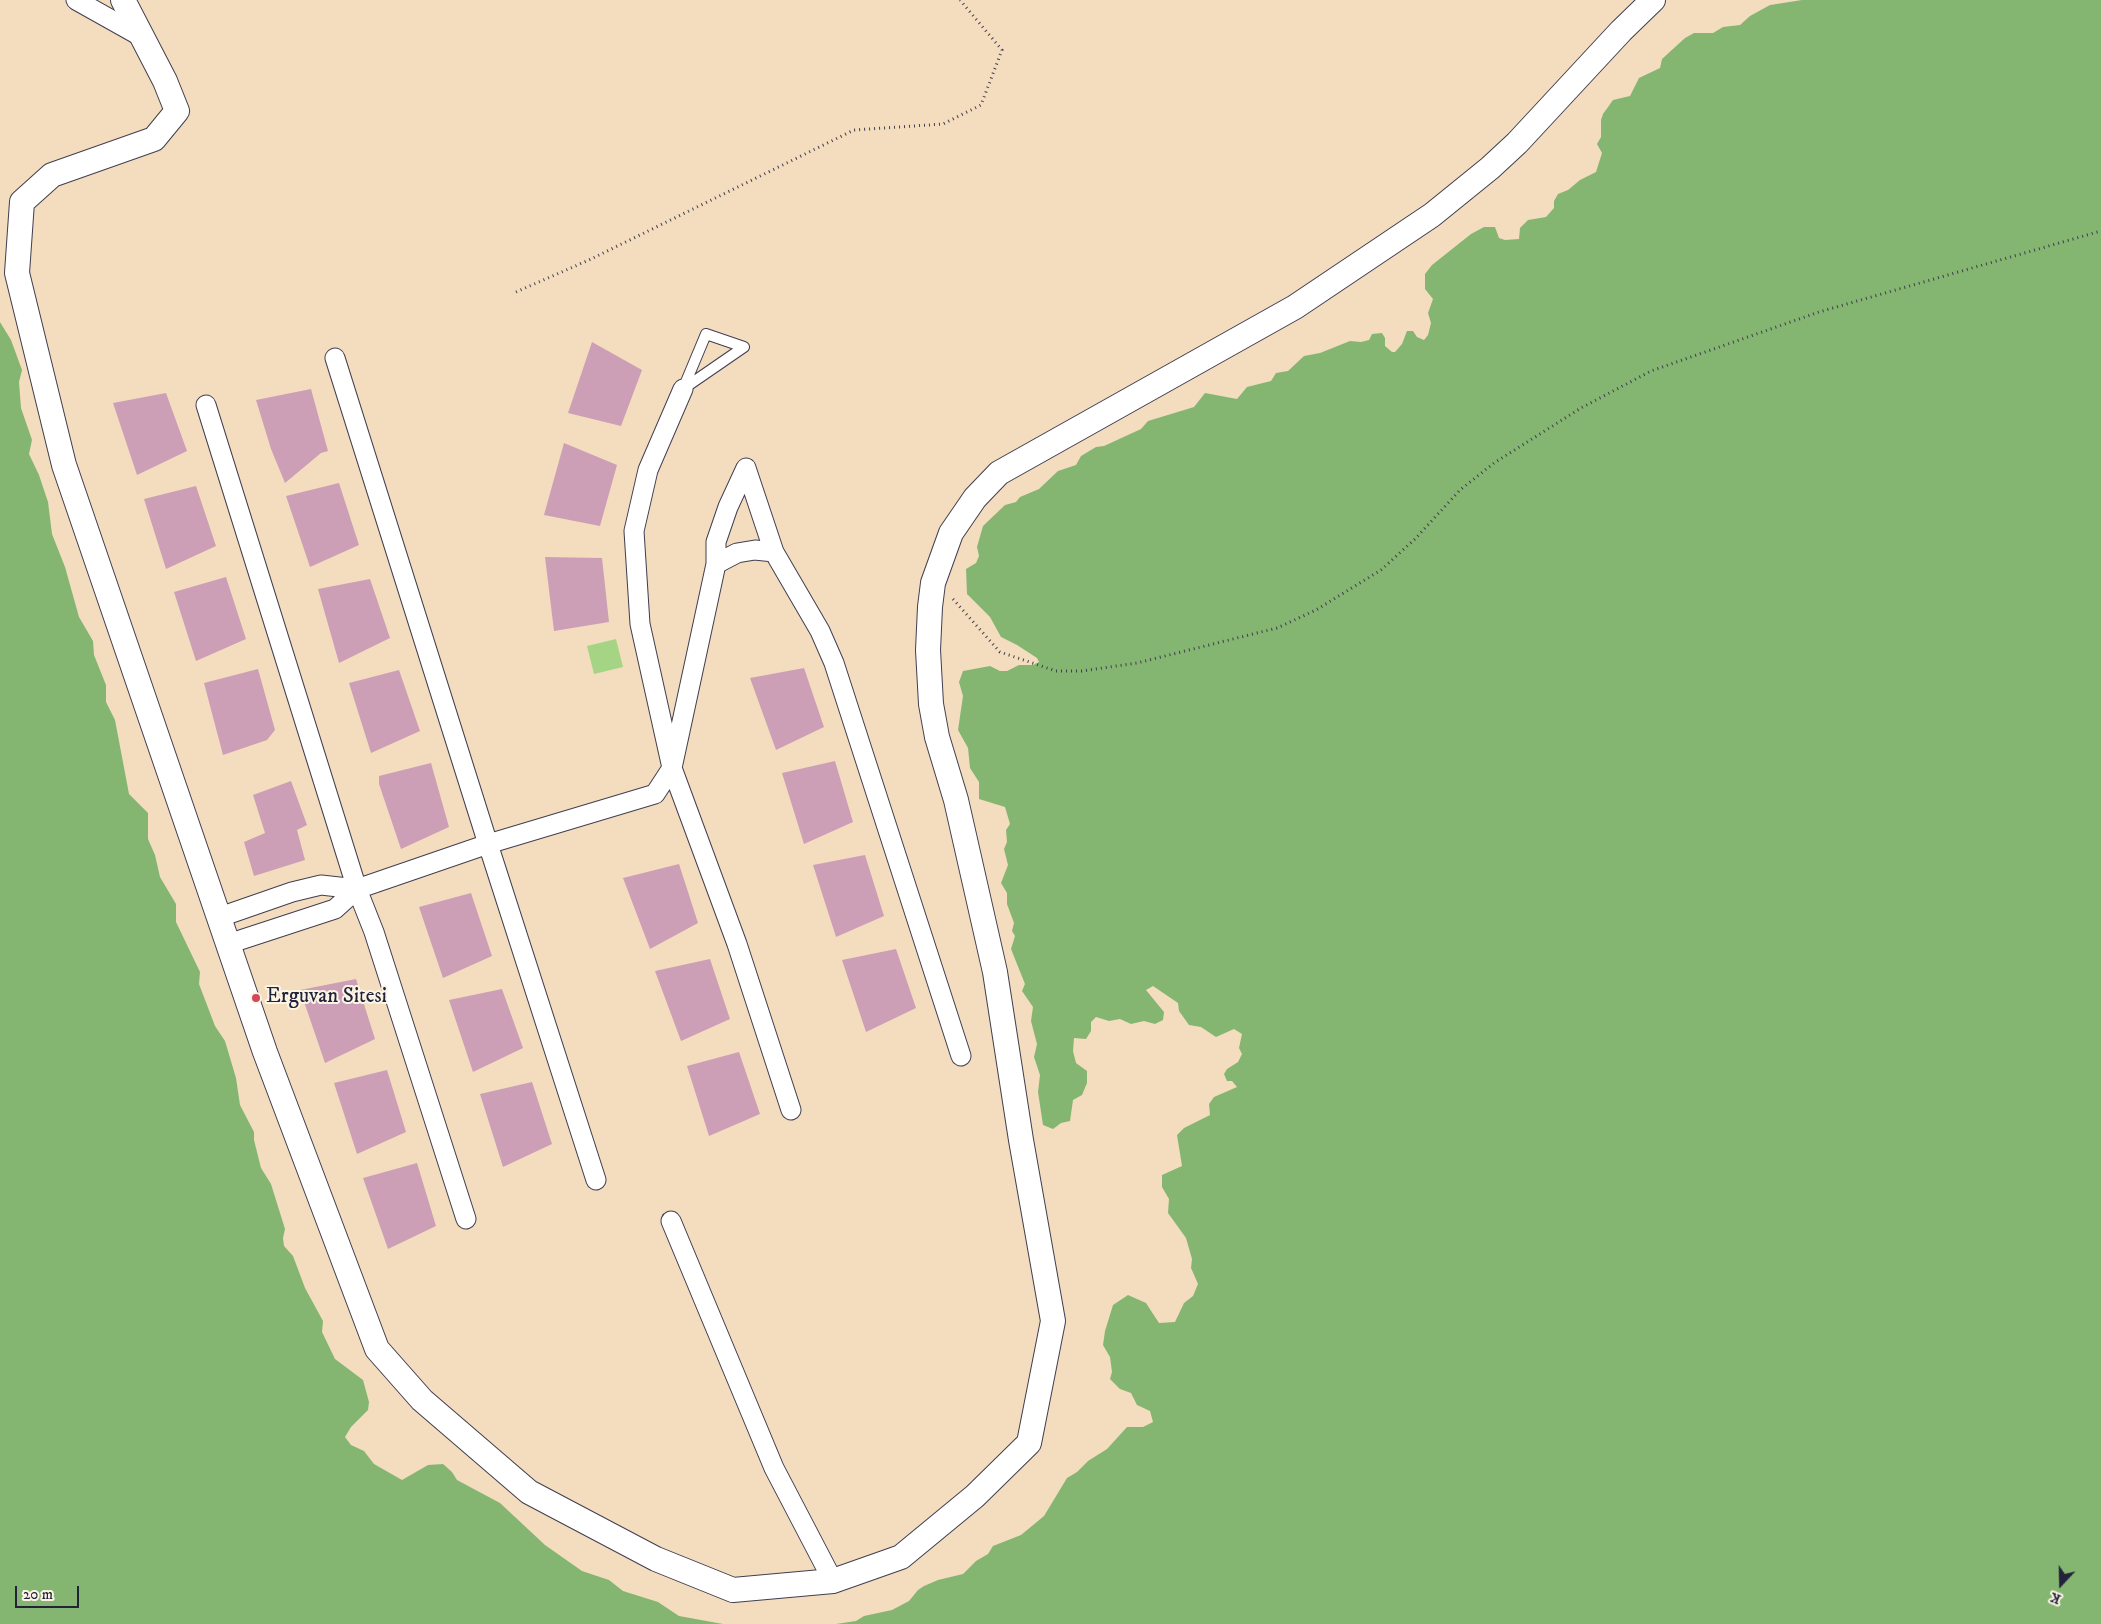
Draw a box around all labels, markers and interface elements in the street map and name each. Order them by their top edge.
place label: Erguvan Sitesi [266,985,387,1011]
marker: Erguvan Sitesi [250,992,262,1004]
north arrow [2036,1559,2086,1609]
scale bar [18,1576,81,1608]
text: 20 m [23,1585,53,1604]
text: K [2048,1588,2063,1608]

